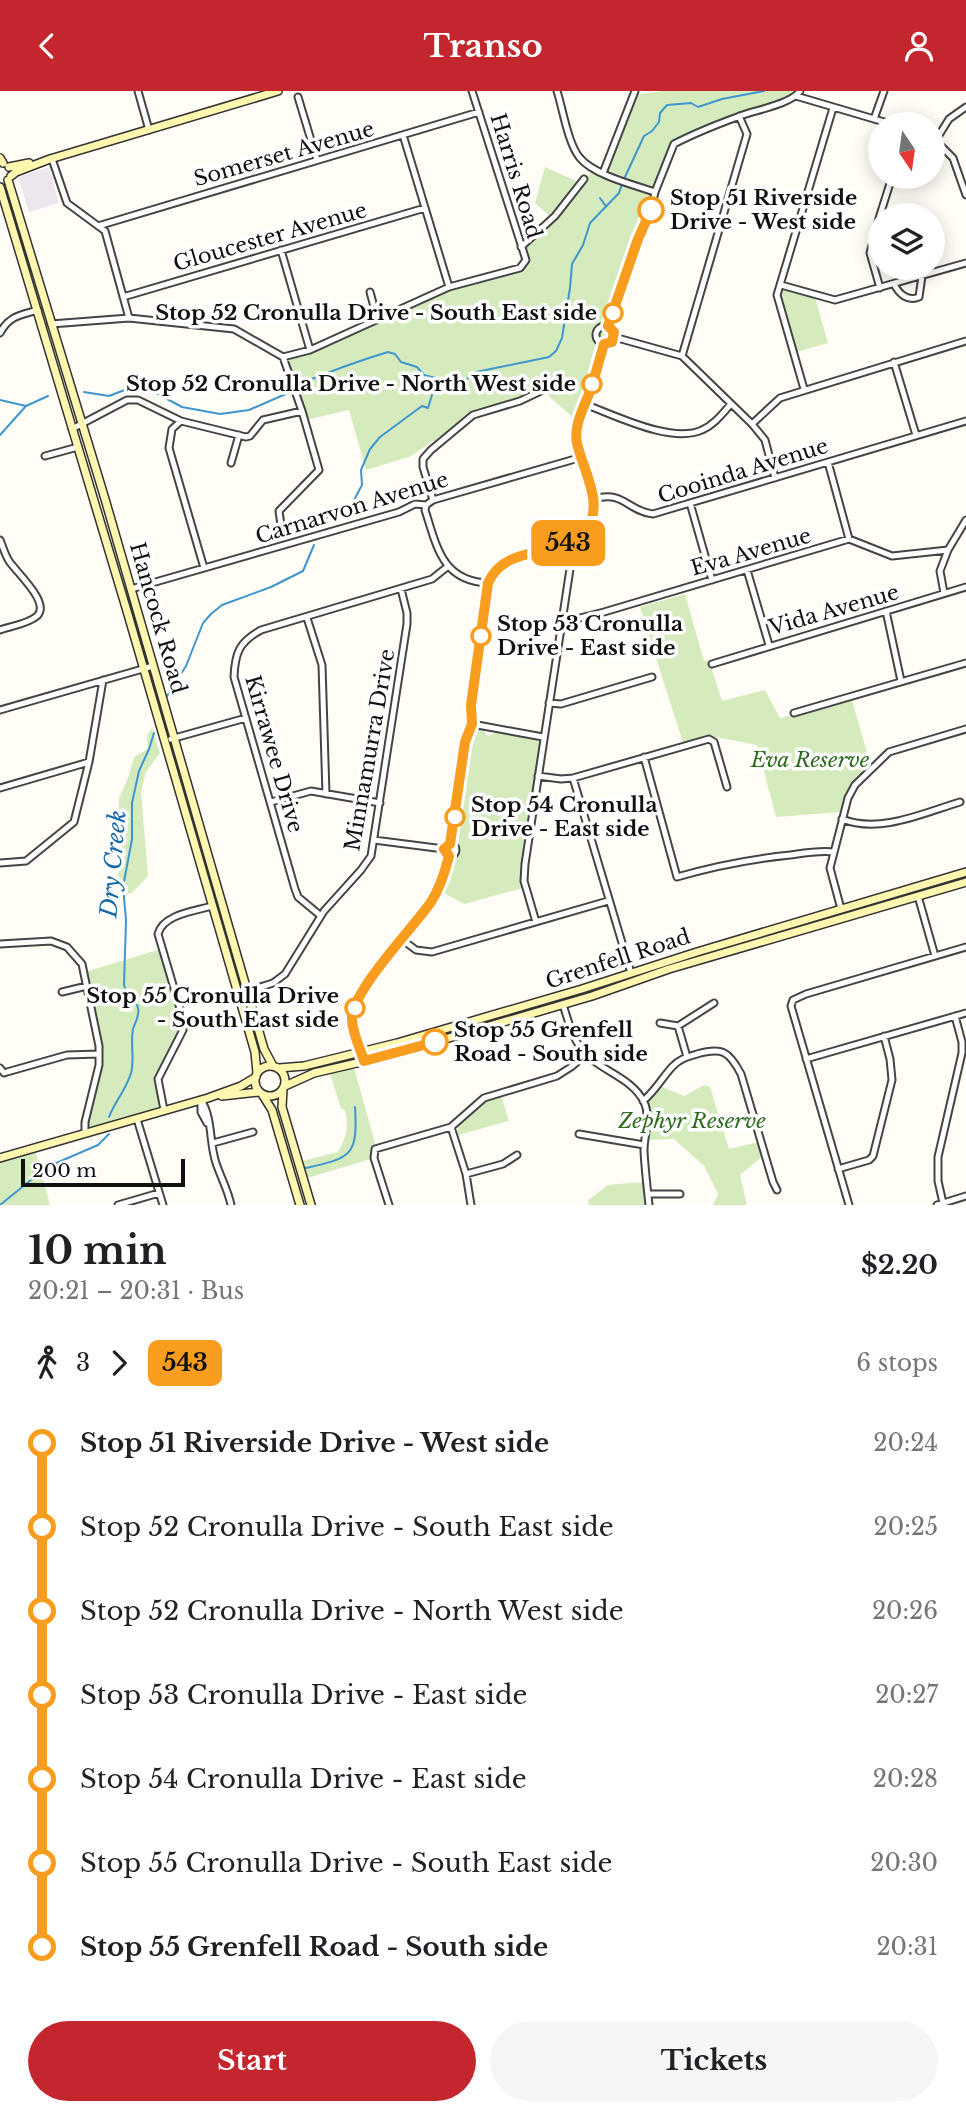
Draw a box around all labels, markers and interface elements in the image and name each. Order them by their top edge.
text: Transo [423,26,543,66]
icon: back [28,27,66,65]
icon: person [900,27,938,65]
street label: Harris Road [485,110,547,242]
north arrow [868,112,945,189]
map controls [868,112,945,280]
street label: Somerset Avenue [191,116,377,192]
place label: Stop 51 Riverside Drive - West side [670,185,857,235]
street label: Gloucester Avenue [170,197,370,277]
marker: Stop 51 Riverside Drive - West side [638,197,664,223]
button: layers [868,203,945,280]
place label: Stop 52 Cronulla Drive - South East side [155,300,597,326]
marker: Stop 52 Cronulla Drive - South East side [603,303,623,323]
place label: Stop 52 Cronulla Drive - North West side [126,371,576,397]
marker: Stop 52 Cronulla Drive - North West side [582,374,602,394]
street label: Cooinda Avenue [655,433,831,509]
street label: Carnarvon Avenue [252,466,452,550]
line badge: 543 [528,520,608,566]
street label: Eva Avenue [688,522,814,582]
text: 543 [545,528,591,557]
street label: Hancock Road [124,539,192,697]
street label: Vida Avenue [765,579,902,641]
place label: Stop 53 Cronulla Drive - East side [497,611,683,661]
marker: Stop 53 Cronulla Drive - East side [471,626,491,646]
street label: Minnamurra Drive [339,647,401,853]
street label: Kirrawee Drive [239,672,309,836]
park label: Eva Reserve [750,747,870,773]
place label: Stop 54 Cronulla Drive - East side [471,792,658,842]
marker: Stop 54 Cronulla Drive - East side [445,807,465,827]
water label: Dry Creek [94,809,132,920]
street label: Grenfell Road [542,923,694,995]
place label: Stop 55 Cronulla Drive - South East side [86,983,339,1033]
marker: Stop 55 Cronulla Drive - South East side [345,998,365,1018]
place label: Stop 55 Grenfell Road - South side [454,1017,648,1067]
marker: Stop 55 Grenfell Road - South side [422,1029,448,1055]
park label: Zephyr Reserve [617,1108,766,1134]
scale bar [21,1156,186,1188]
text: 200 m [32,1159,97,1182]
text: 10 min [28,1227,167,1274]
text: $2.20 [861,1249,938,1281]
text: 20:21 – 20:31 · Bus [28,1277,244,1305]
icon: walk [28,1344,66,1382]
icon: forward [100,1344,138,1382]
text: 543 [162,1348,208,1377]
text: 3 [76,1349,90,1377]
text: 6 stops [856,1349,938,1377]
text: Stop 51 Riverside Drive - West side [80,1427,549,1459]
text: 20:24 [873,1429,938,1457]
text: Stop 52 Cronulla Drive - South East side [80,1511,614,1543]
text: 20:25 [874,1513,938,1541]
text: Stop 52 Cronulla Drive - North West side [80,1595,624,1627]
text: 20:26 [872,1597,938,1625]
text: Stop 53 Cronulla Drive - East side [80,1679,527,1711]
text: 20:27 [875,1681,938,1709]
text: Stop 54 Cronulla Drive - East side [80,1763,527,1795]
text: 20:28 [873,1765,938,1793]
text: Stop 55 Cronulla Drive - South East side [80,1847,613,1879]
text: 20:30 [870,1849,938,1877]
text: Stop 55 Grenfell Road - South side [80,1931,548,1963]
text: 20:31 [876,1933,938,1961]
button: Start [28,2021,476,2101]
button: Tickets [490,2021,938,2101]

